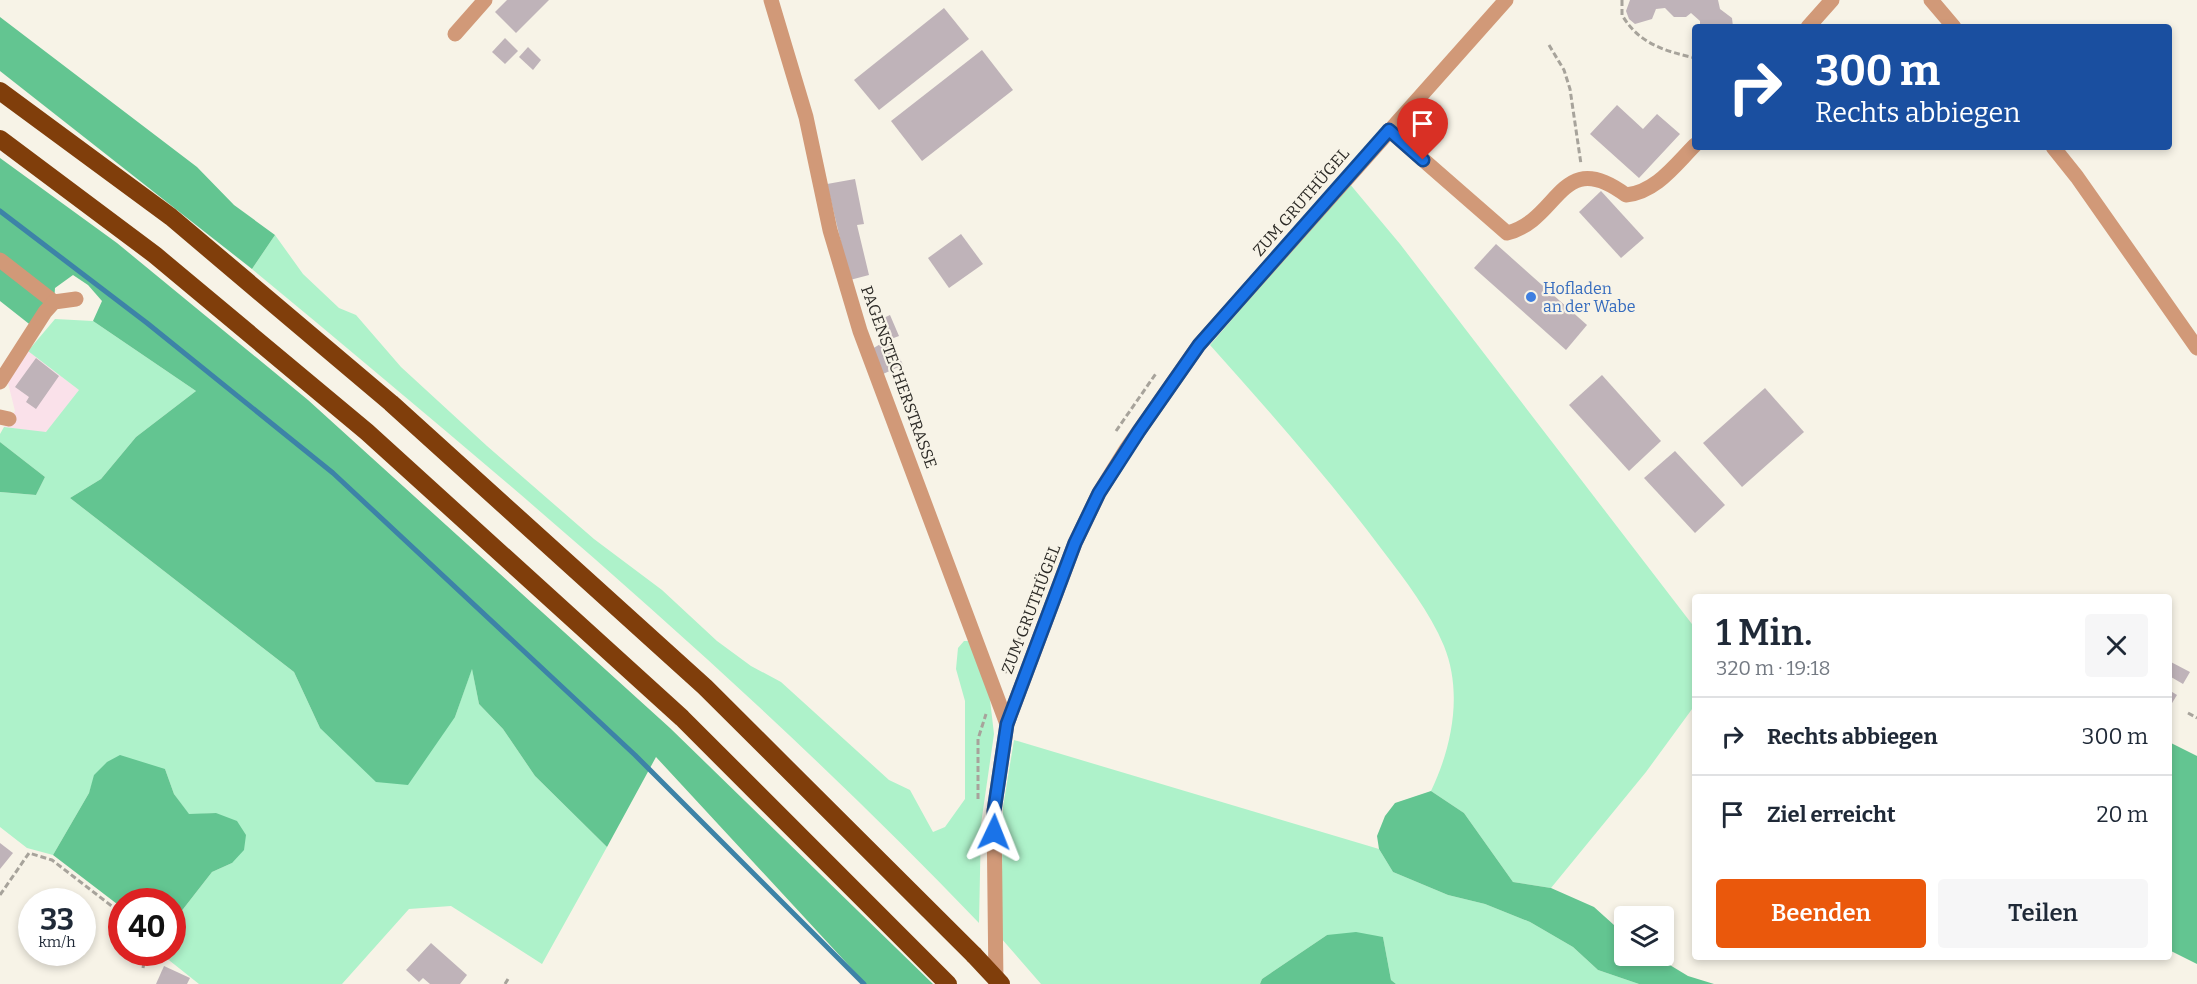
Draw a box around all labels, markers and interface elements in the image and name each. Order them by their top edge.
text: 300 m [1815,46,1940,96]
icon: right [1716,48,1794,126]
text: Rechts abbiegen [1815,97,2020,129]
pin [1397,98,1448,160]
icon: arrive [1406,107,1439,140]
street label: ZUM GRUTHÜGEL [1249,144,1353,260]
place label: Hofladen an der Wabe [1543,279,1635,316]
street label: PAGENSTECHERSTRASSE [857,283,941,471]
marker: Hofladen an der Wabe [1524,290,1538,304]
street label: ZUM GRUTHÜGEL [998,541,1064,676]
text: 1 Min. [1716,611,1812,655]
button: close [2085,614,2148,677]
text: 320 m · 19:18 [1716,656,1831,680]
icon: right [1716,720,1749,753]
text: Rechts abbiegen [1767,723,1938,750]
text: 300 m [2082,723,2148,750]
icon: arrive [1716,798,1749,831]
position arrow [962,800,1026,864]
text: Ziel erreicht [1767,801,1896,828]
text: 20 m [2097,801,2148,828]
button: Beenden [1716,879,1926,948]
button: Teilen [1938,879,2148,948]
speed limit sign: 40 [108,888,186,966]
text: 33 [40,902,74,938]
map controls [1614,906,1674,966]
button: layers [1614,906,1674,966]
text: km/h [38,933,76,951]

